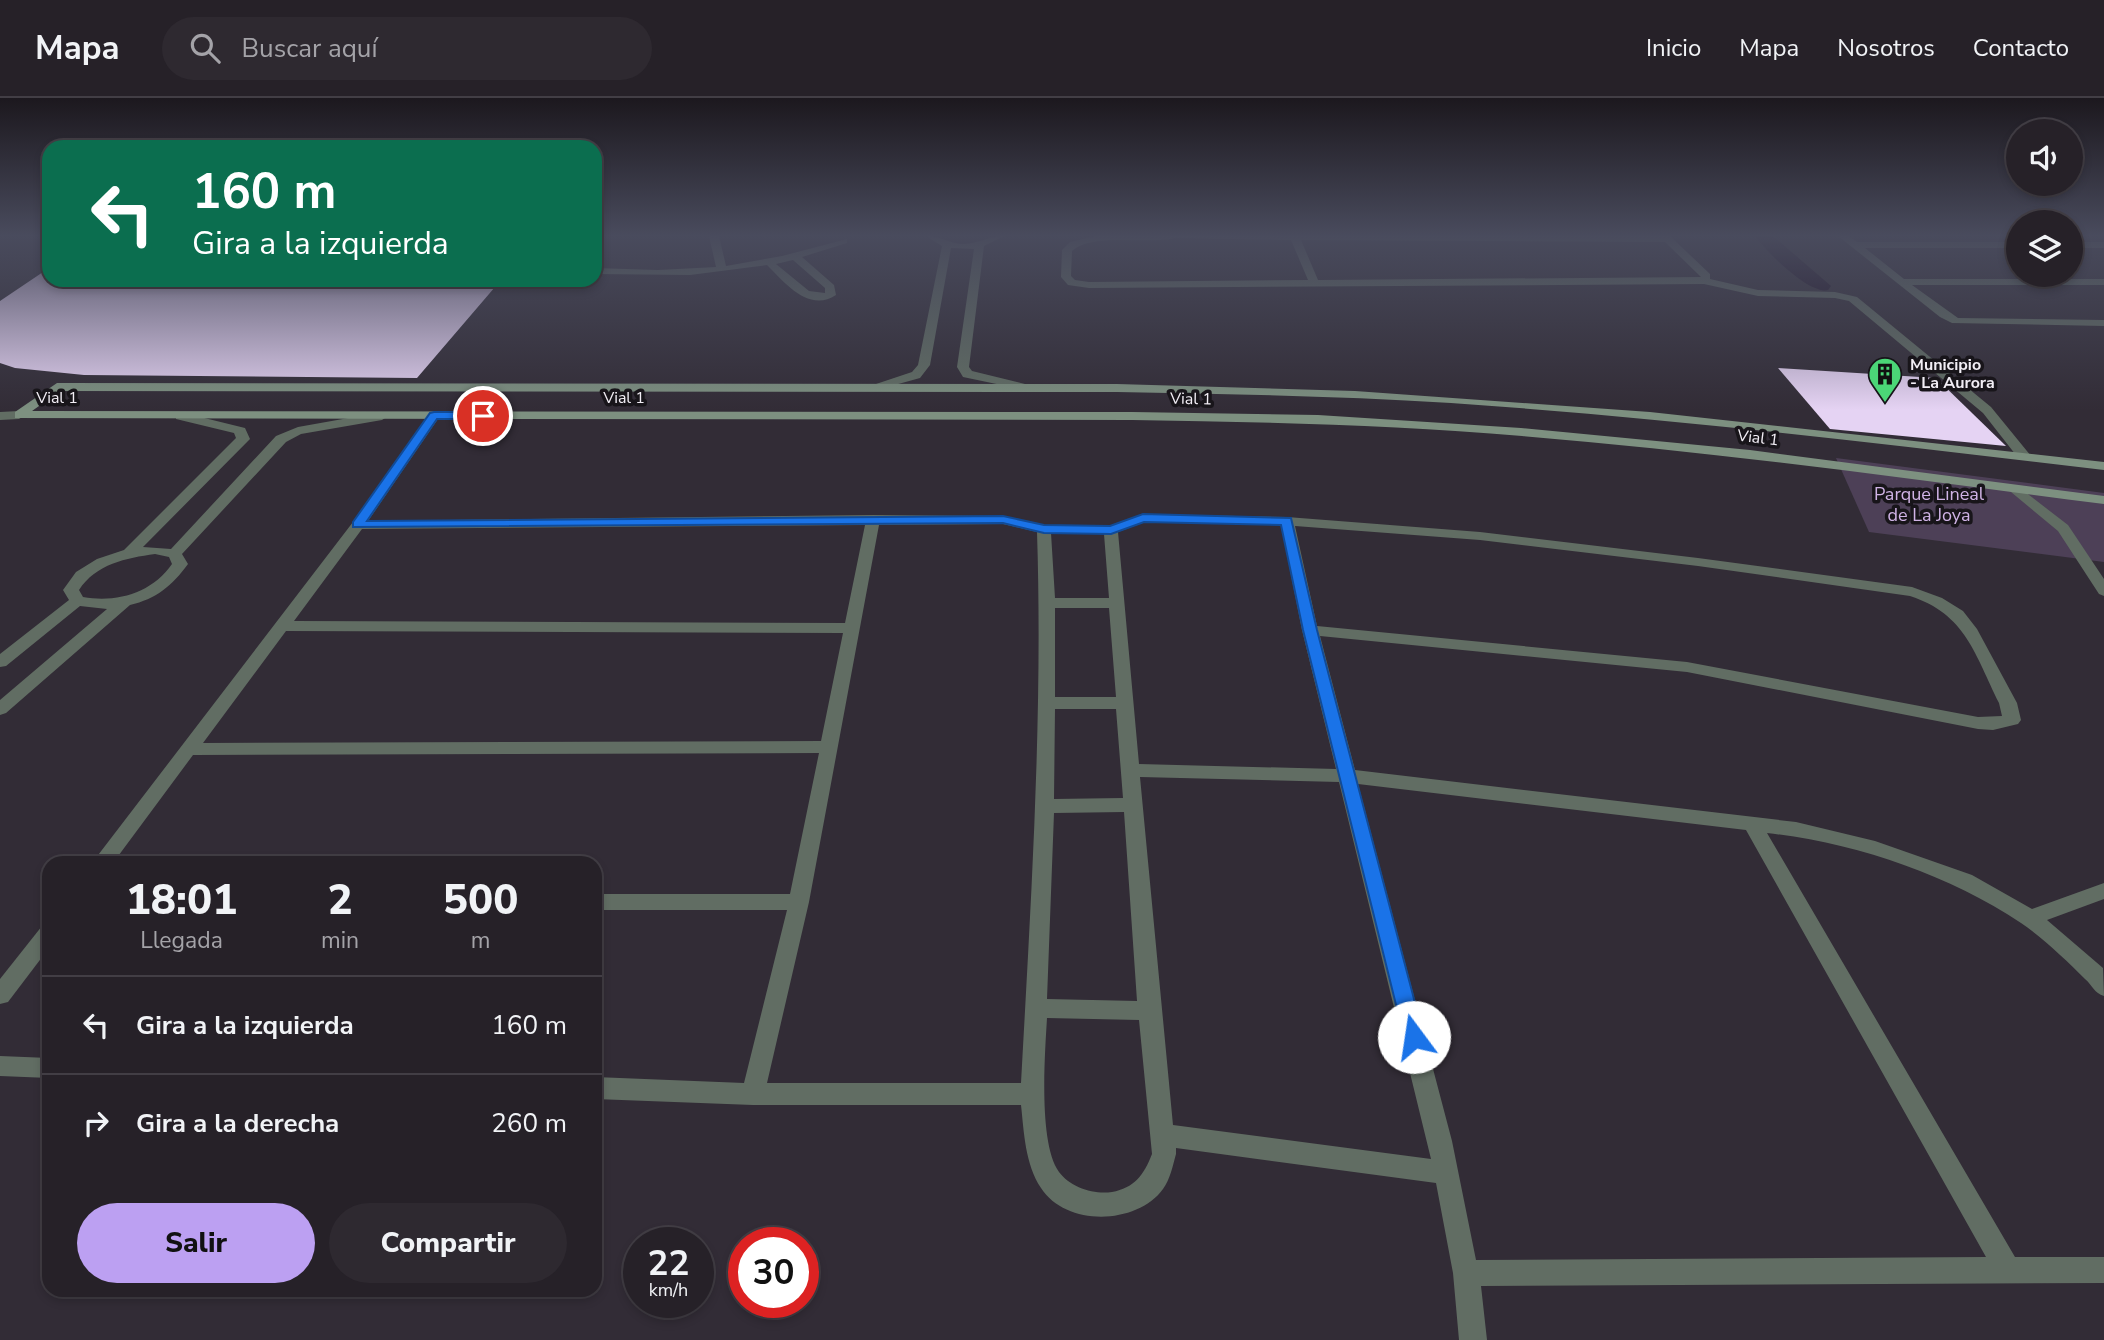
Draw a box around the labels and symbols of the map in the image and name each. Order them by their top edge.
place label: Municipio - La Aurora [1910,354,1995,394]
building icon: Municipio - La Aurora [1866,355,1904,404]
pin [453,386,513,446]
street label: Vial 1 [35,387,78,409]
street label: Vial 1 [602,387,645,409]
street label: Vial 1 [1169,388,1212,410]
street label: Vial 1 [1735,424,1780,451]
park label: Parque Lineal de La Joya [1874,482,1985,527]
position arrow [1377,1000,1451,1074]
speed limit sign: 30 [728,1227,819,1318]

